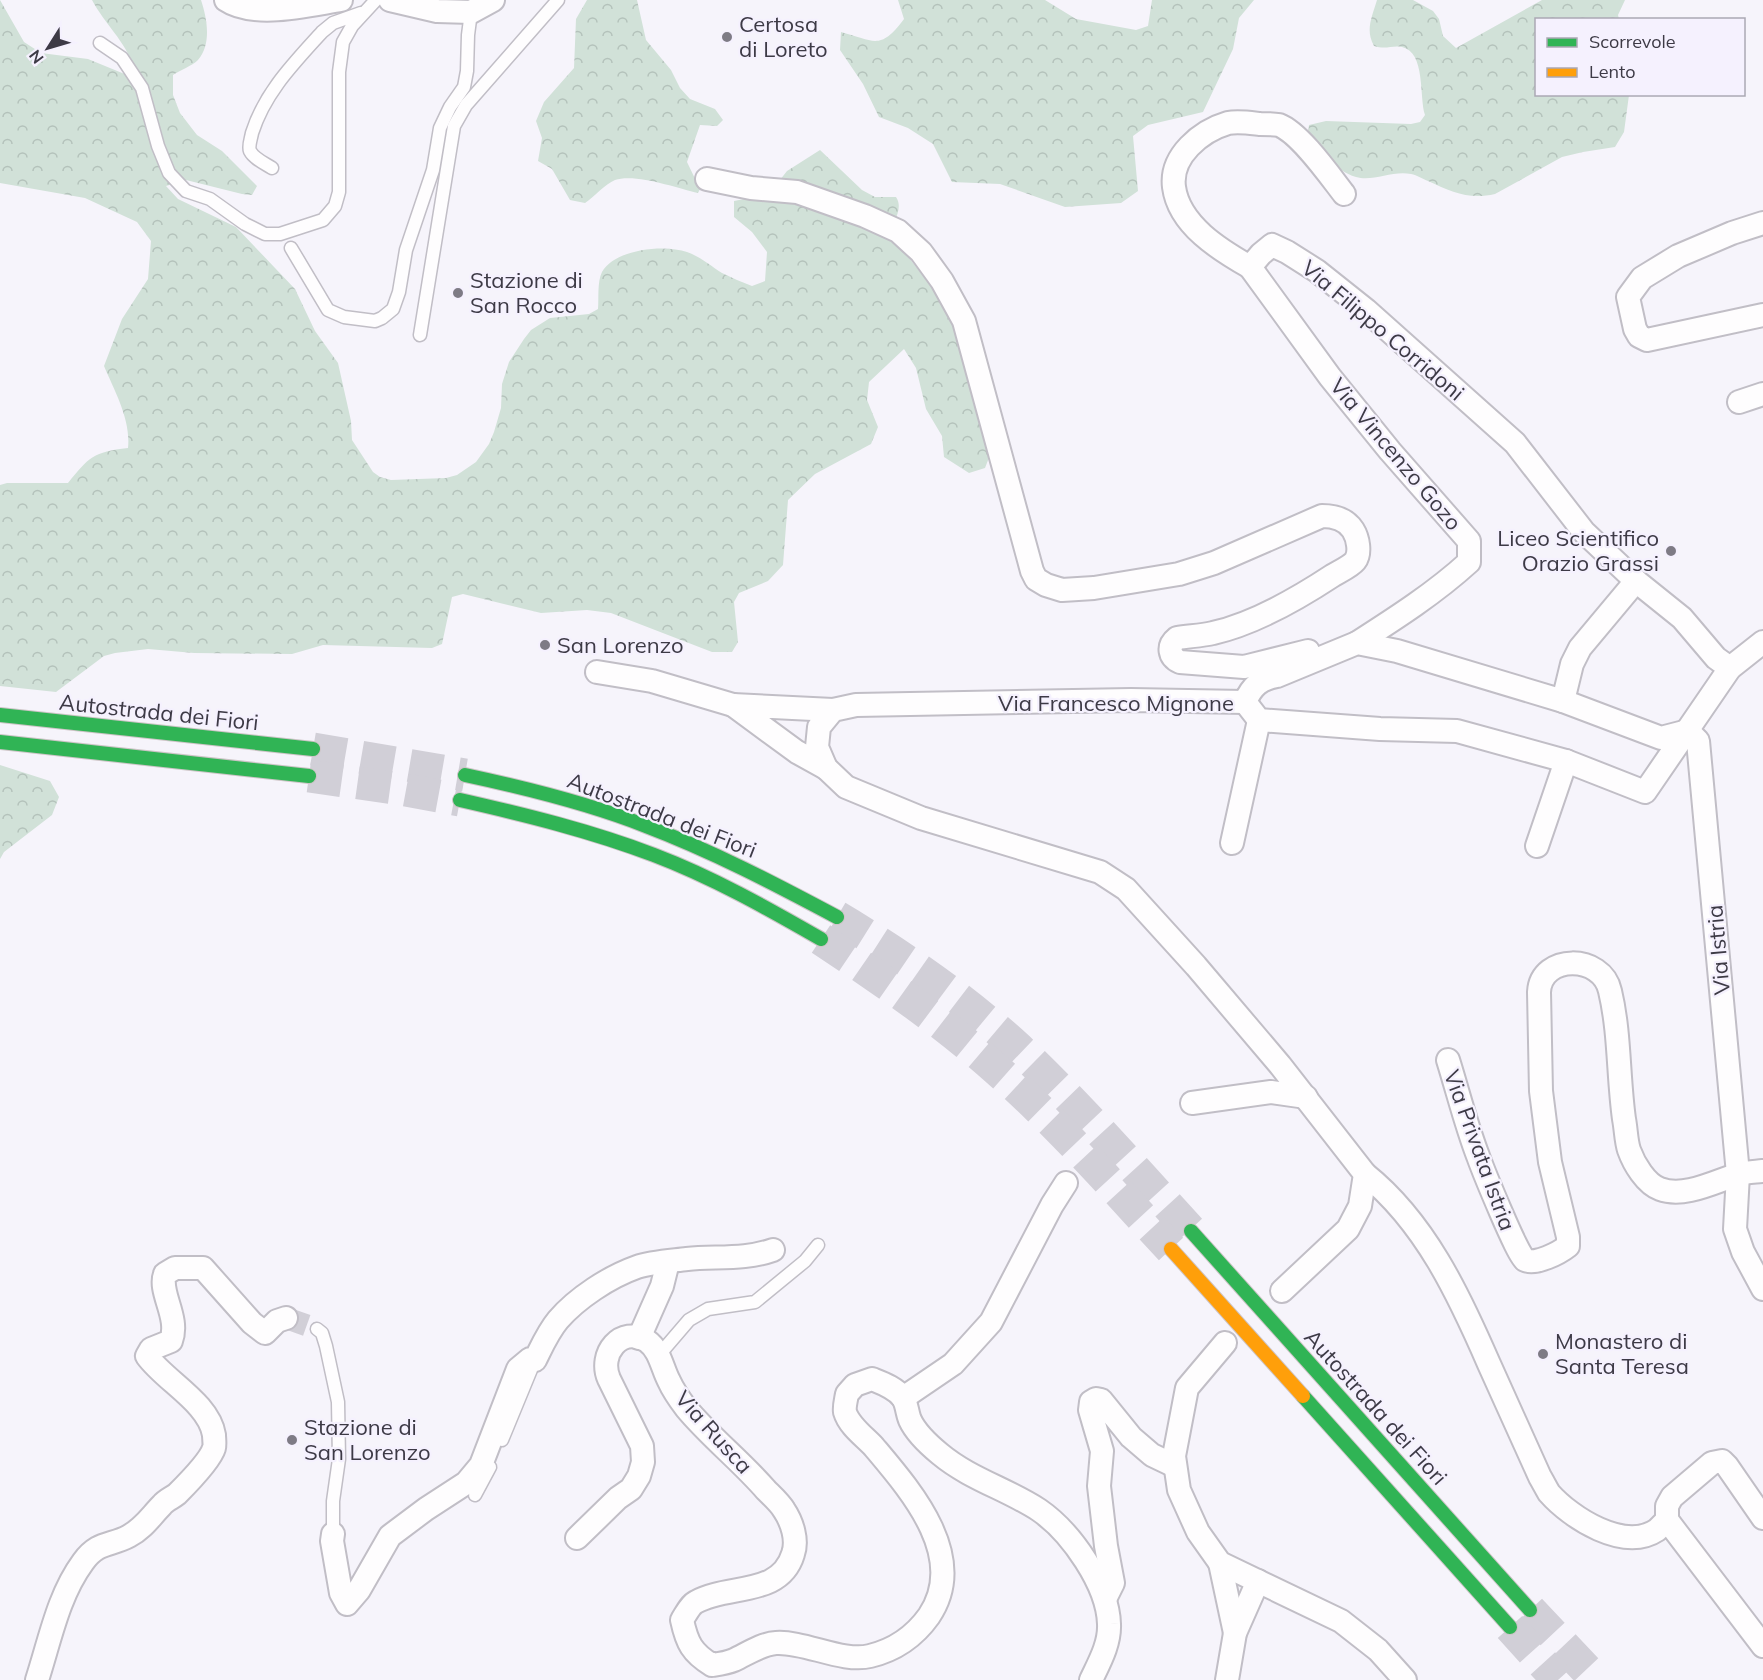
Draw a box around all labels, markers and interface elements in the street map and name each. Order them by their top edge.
place label: Certosa di Loreto [739,10,828,63]
north arrow [18,18,78,78]
legend [1535,18,1745,96]
marker: Certosa di Loreto [720,30,734,44]
text: Scorrevole [1589,30,1676,53]
text: N [24,46,48,68]
text: Lento [1589,60,1636,83]
street label: Via Filippo Corridoni [1296,254,1470,406]
place label: Stazione di San Rocco [470,266,583,319]
marker: Stazione di San Rocco [451,286,465,300]
street label: Via Vincenzo Gozo [1324,372,1468,536]
place label: Liceo Scientifico Orazio Grassi [1497,524,1659,577]
marker: Liceo Scientifico Orazio Grassi [1664,544,1678,558]
place label: San Lorenzo [557,631,683,659]
marker: San Lorenzo [538,638,552,652]
street label: Autostrada dei Fiori [58,688,260,736]
street label: Via Francesco Mignone [998,689,1234,717]
street label: Autostrada dei Fiori [563,766,761,864]
street label: Via Istria [1700,904,1736,996]
street label: Via Privata Istria [1438,1066,1522,1234]
street label: Autostrada dei Fiori [1299,1323,1453,1491]
place label: Monastero di Santa Teresa [1555,1327,1689,1380]
marker: Monastero di Santa Teresa [1536,1347,1550,1361]
street label: Via Rusca [669,1385,759,1479]
place label: Stazione di San Lorenzo [304,1413,430,1466]
marker: Stazione di San Lorenzo [285,1433,299,1447]

